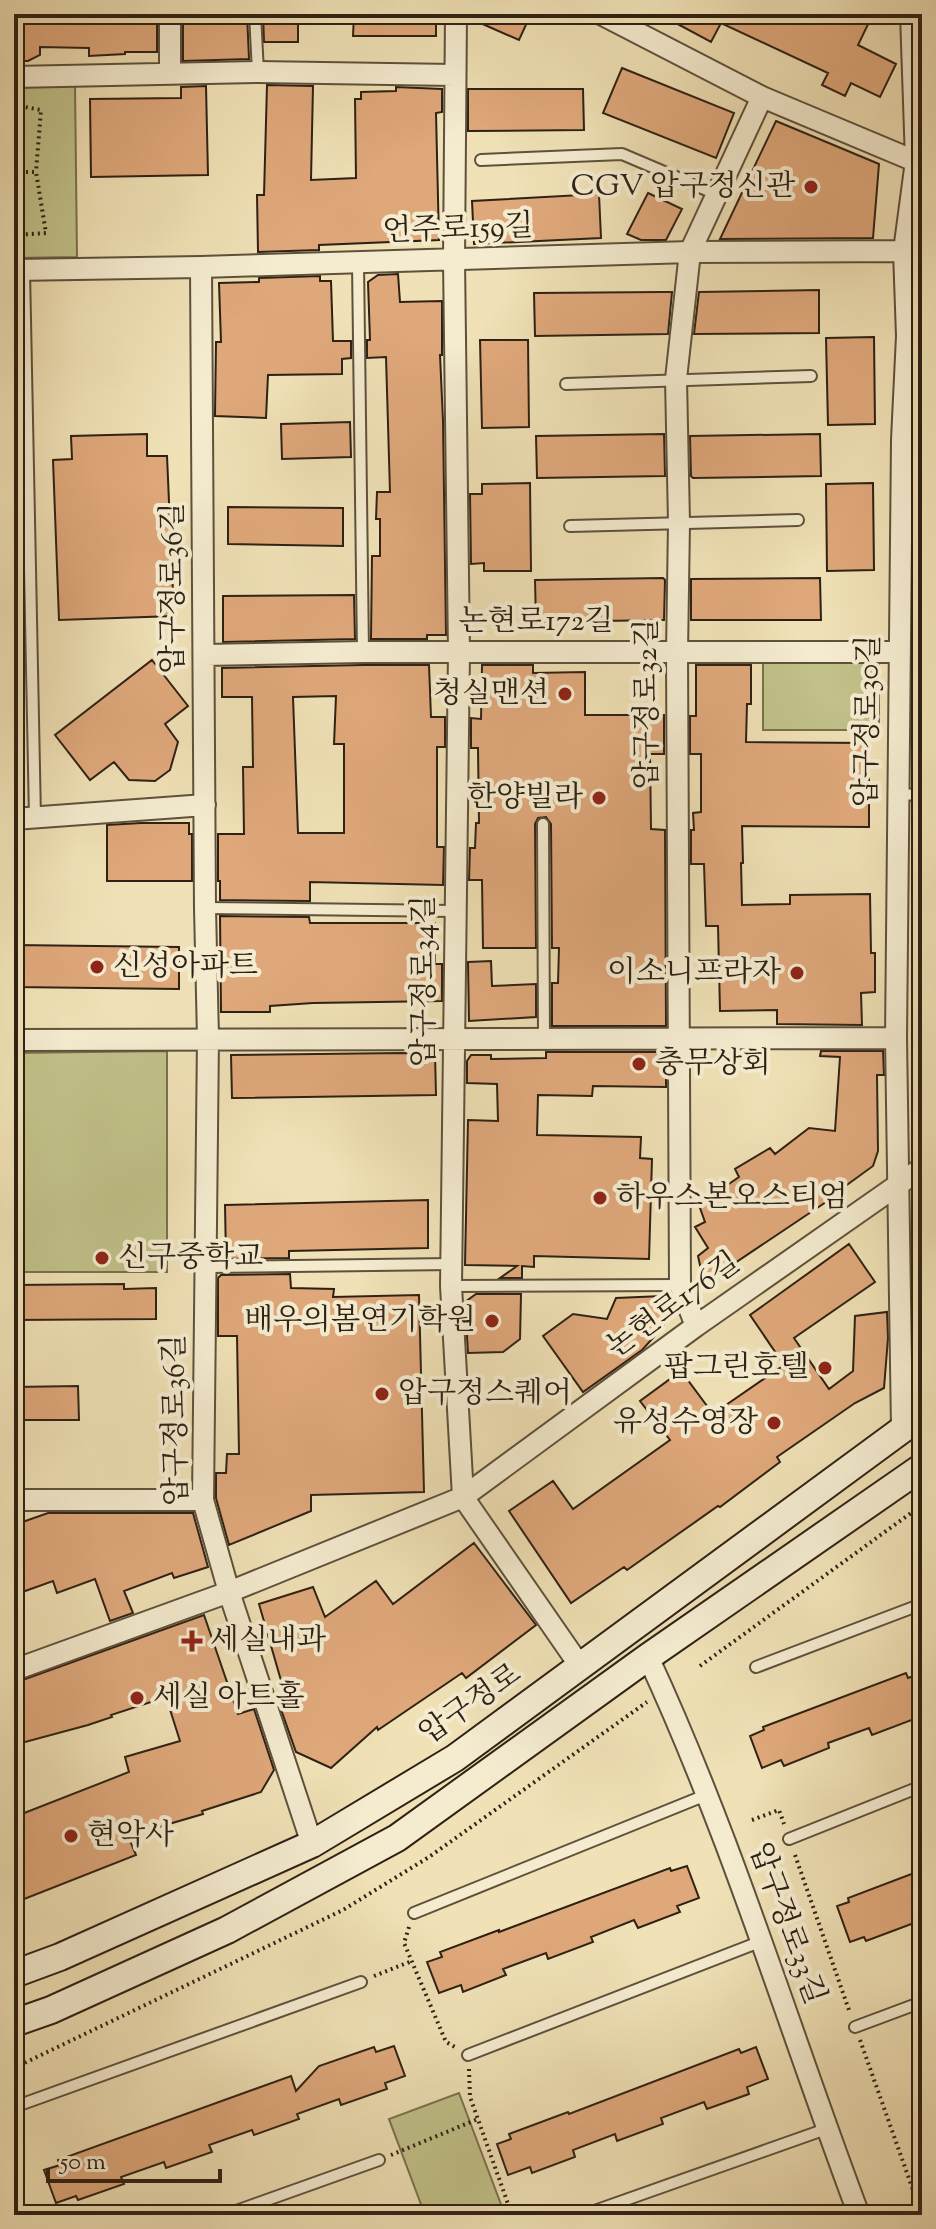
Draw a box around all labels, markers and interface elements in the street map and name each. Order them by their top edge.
place label: CGV 압구정신관 [571,166,796,209]
marker: CGV 압구정신관 [802,178,820,196]
street label: 언주로159길 [382,206,534,254]
street label: 압구정로36길 [153,502,196,674]
street label: 논현로172길 [459,601,613,644]
street label: 압구정로32길 [627,618,670,790]
street label: 압구정로30길 [846,634,892,808]
place label: 청실맨션 [433,673,549,716]
marker: 청실맨션 [556,685,574,703]
place label: 한양빌라 [467,777,583,820]
marker: 한양빌라 [590,789,608,807]
street label: 압구정로34길 [404,895,447,1067]
place label: 신성아파트 [113,946,258,989]
place label: 이소니프라자 [607,952,781,995]
marker: 신성아파트 [88,958,106,976]
marker: 이소니프라자 [788,964,806,982]
place label: 충무상회 [655,1043,771,1086]
marker: 충무상회 [630,1055,648,1073]
place label: 하우스본오스티엄 [616,1177,848,1220]
marker: 하우스본오스티엄 [591,1189,609,1207]
place label: 신구중학교 [118,1237,263,1280]
street label: 논현로176길 [598,1243,750,1369]
marker: 신구중학교 [93,1249,111,1267]
place label: 배우의봄연기학원 [244,1300,476,1343]
marker: 배우의봄연기학원 [483,1312,501,1330]
street label: 압구정로36길 [154,1334,200,1506]
place label: 팝그린호텔 [664,1347,809,1390]
marker: 팝그린호텔 [816,1359,834,1377]
place label: 압구정스퀘어 [398,1373,572,1416]
marker: 압구정스퀘어 [373,1385,391,1403]
place label: 유성수영장 [613,1402,758,1445]
marker: 유성수영장 [765,1414,783,1432]
place label: 세실내과 [210,1620,326,1663]
marker: 세실내과 [181,1630,203,1652]
street label: 압구정로 [411,1654,531,1756]
place label: 세실 아트홀 [153,1677,304,1720]
marker: 세실 아트홀 [128,1689,146,1707]
place label: 현악사 [87,1815,174,1858]
marker: 현악사 [62,1827,80,1845]
street label: 압구정로33길 [737,1837,835,2011]
scale bar [48,2133,220,2183]
text: 50 m [58,2146,106,2180]

